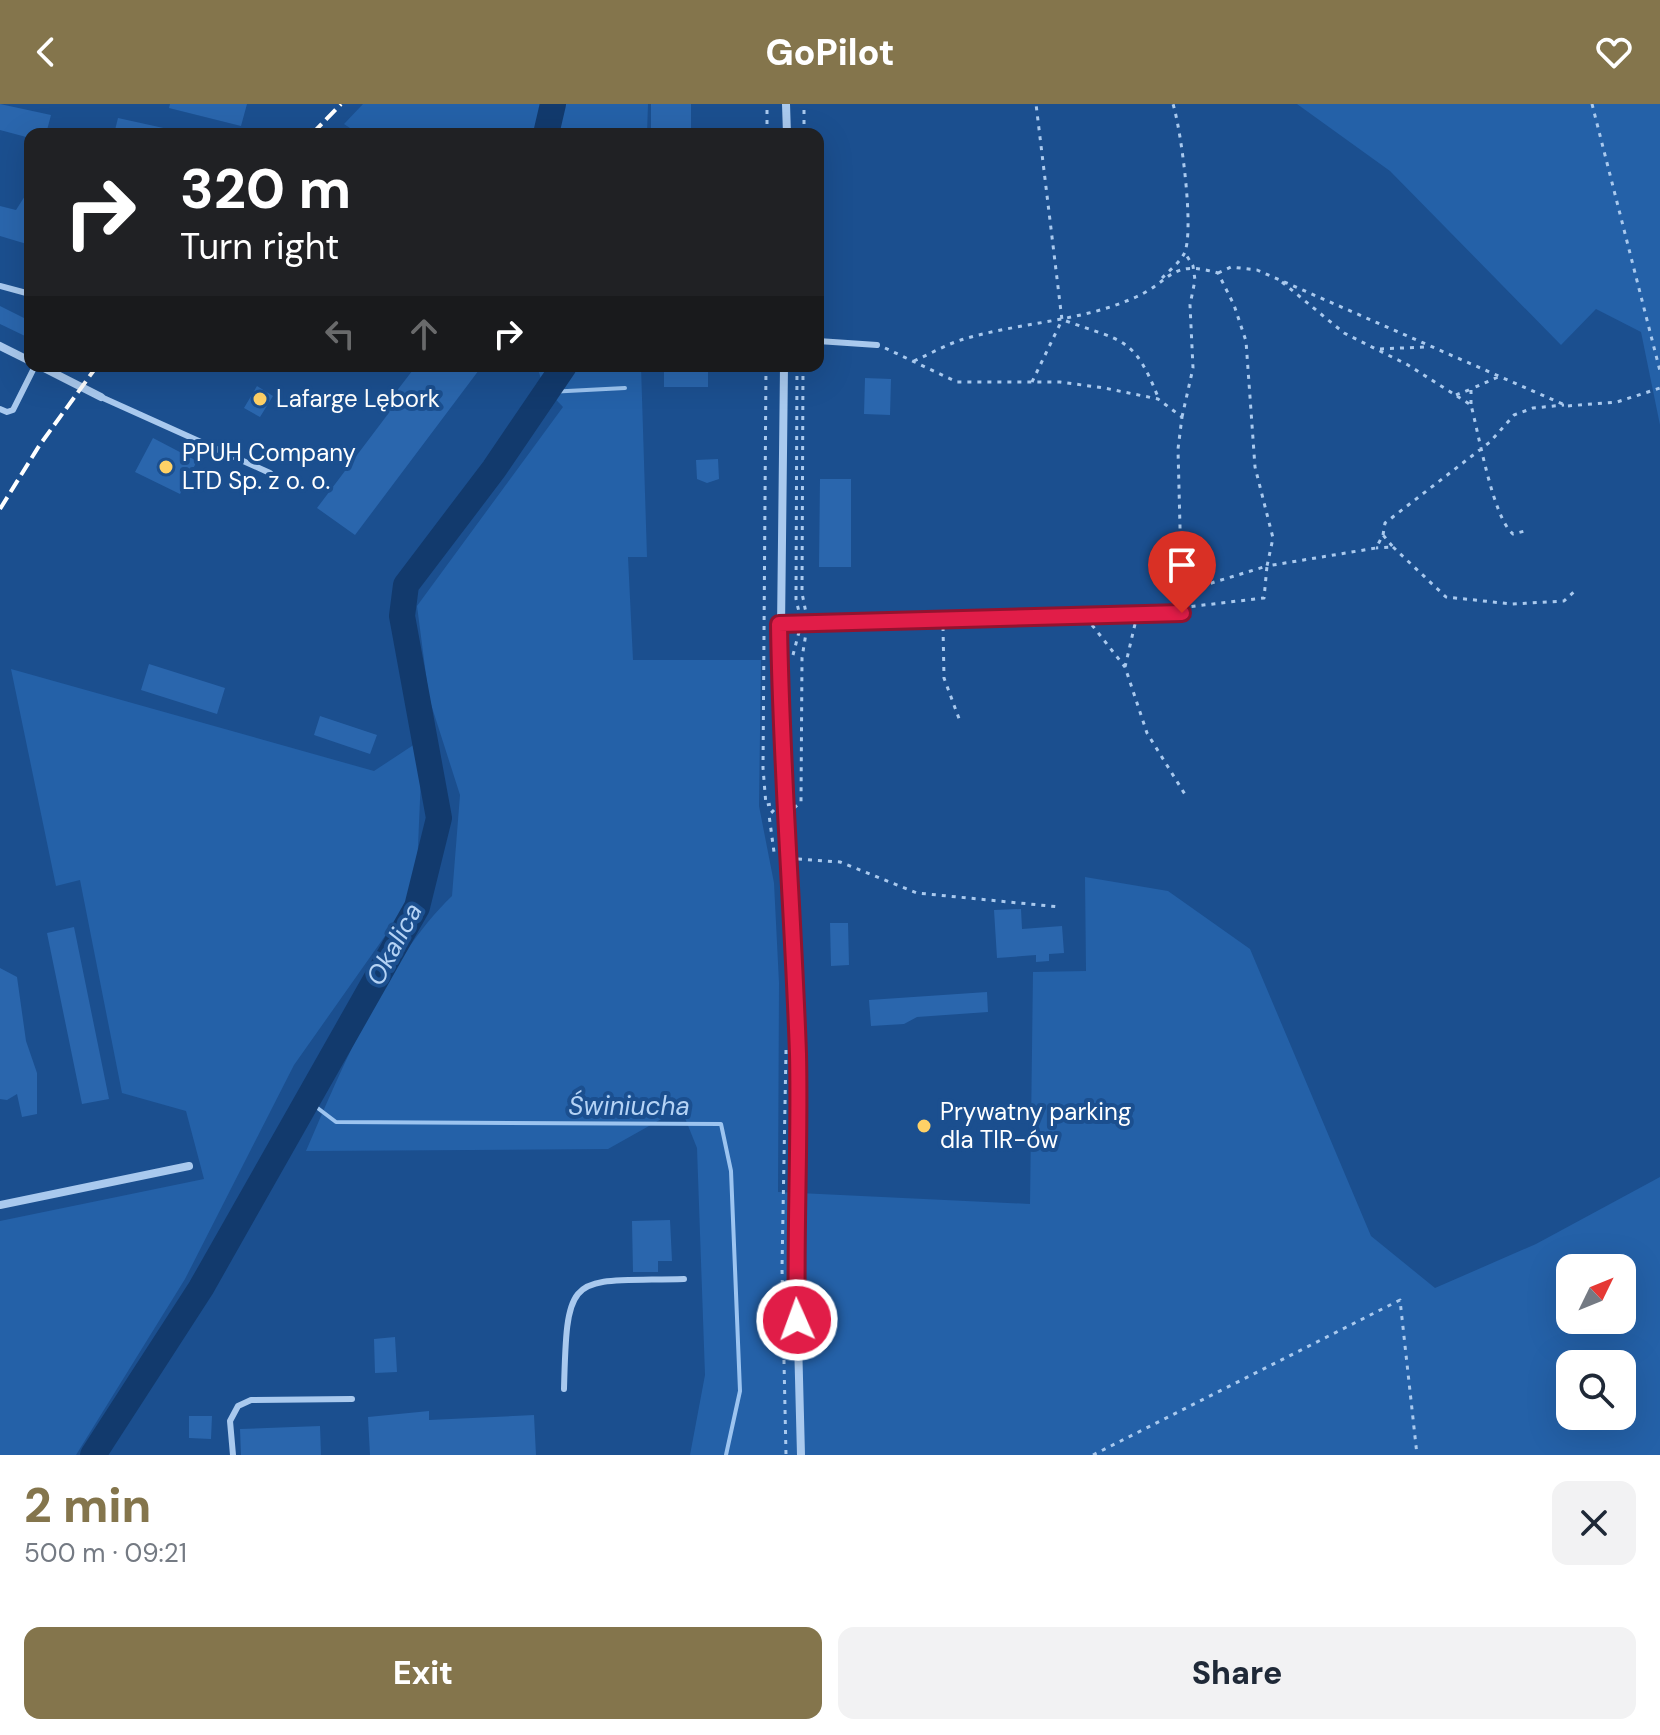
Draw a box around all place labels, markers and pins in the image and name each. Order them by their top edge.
place label: Lafarge Lębork [276,383,440,414]
marker: Lafarge Lębork [251,390,269,408]
place label: PPUH Company LTD Sp. z o. o. [182,437,356,496]
marker: PPUH Company LTD Sp. z o. o. [157,458,175,476]
pin [1148,531,1216,613]
place label: Prywatny parking dla TIR-ów [940,1096,1131,1155]
marker: Prywatny parking dla TIR-ów [915,1117,933,1135]

